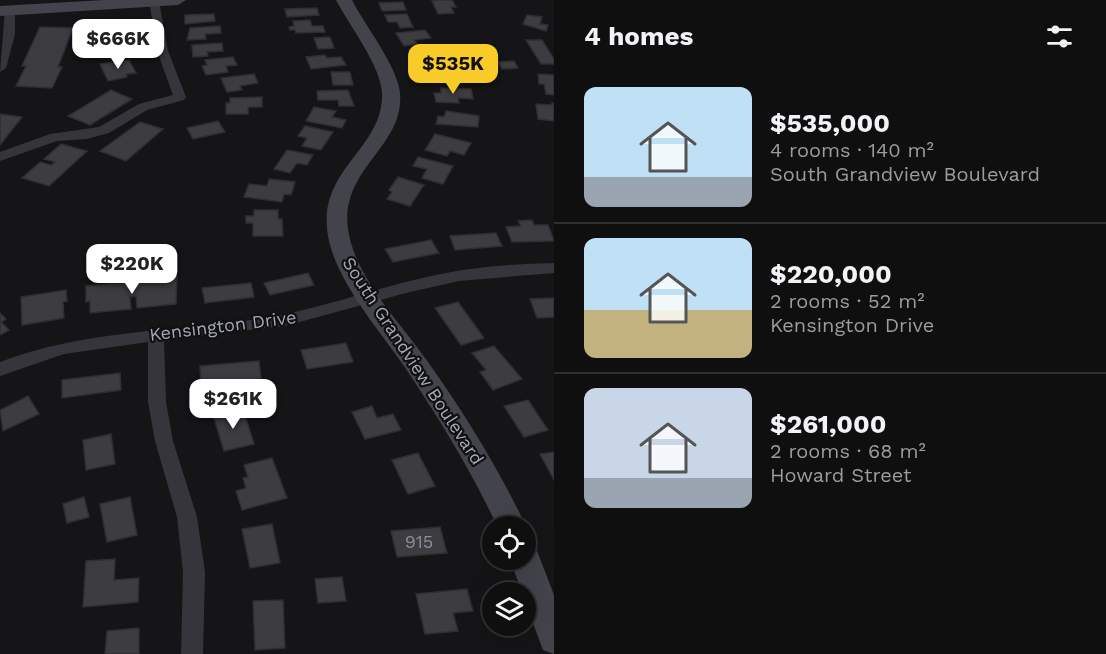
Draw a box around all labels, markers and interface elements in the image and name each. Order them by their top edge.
pin: $666K [76,19,160,70]
icon: filters [1043,20,1076,53]
text: 4 homes [584,21,693,51]
text: $666K [86,26,150,50]
pin: $535K [411,44,495,95]
text: $535K [422,51,484,75]
text: $535,000 [770,108,890,138]
icon: home [632,111,704,183]
text: 4 rooms · 140 m² [770,138,934,162]
text: South Grandview Boulevard [770,162,1040,186]
pin: $220K [90,244,174,295]
text: $220K [100,251,164,275]
street label: South Grandview Boulevard [338,253,488,468]
text: $220,000 [770,259,892,289]
icon: home [632,262,704,334]
text: 2 rooms · 52 m² [770,289,925,313]
street label: Kensington Drive [148,306,298,345]
text: Kensington Drive [770,313,934,337]
pin: $261K [191,379,275,430]
text: $261K [203,386,263,410]
text: $261,000 [770,409,886,439]
icon: home [632,412,704,484]
text: 2 rooms · 68 m² [770,439,926,463]
text: Howard Street [770,463,911,487]
map controls [482,516,536,636]
button: locate [482,516,536,570]
house number: 915 [405,531,433,552]
button: layers [482,582,536,636]

